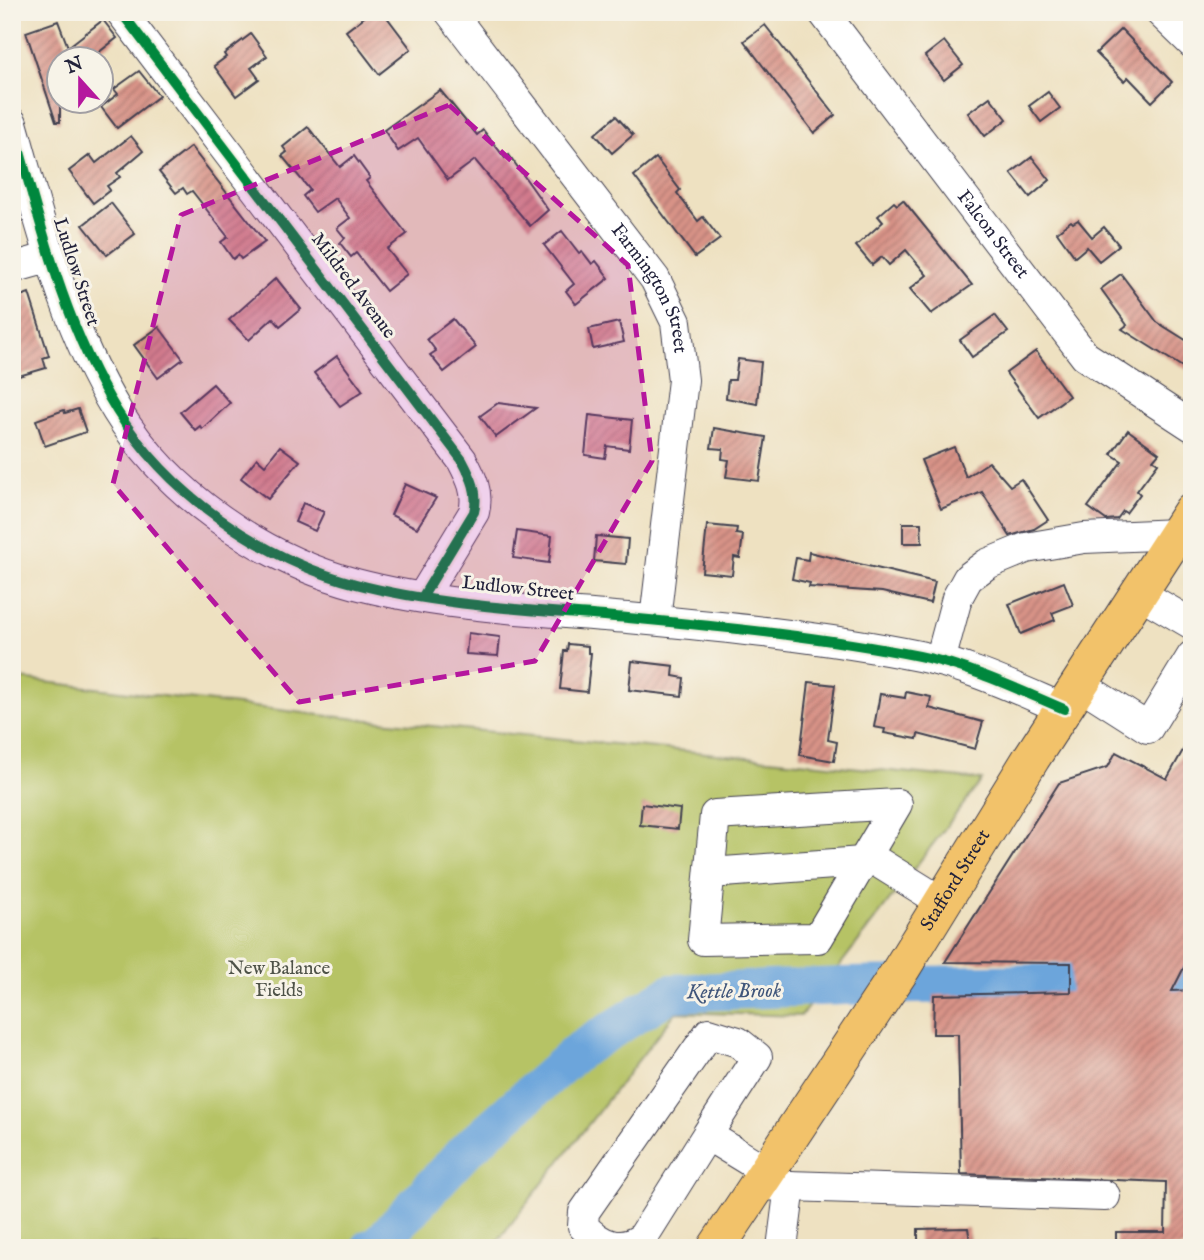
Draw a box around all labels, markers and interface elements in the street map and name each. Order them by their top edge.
north arrow [46,46,116,116]
text: N [62,52,87,81]
street label: Falcon Street [951,186,1034,284]
street label: Ludlow Street [47,215,105,330]
street label: Farmington Street [605,219,692,355]
street label: Mildred Avenue [305,228,401,344]
street label: Ludlow Street [461,571,576,607]
street label: Stafford Street [916,825,996,935]
park label: New Balance Fields [228,957,331,1003]
water label: Kettle Brook [686,978,782,1006]

